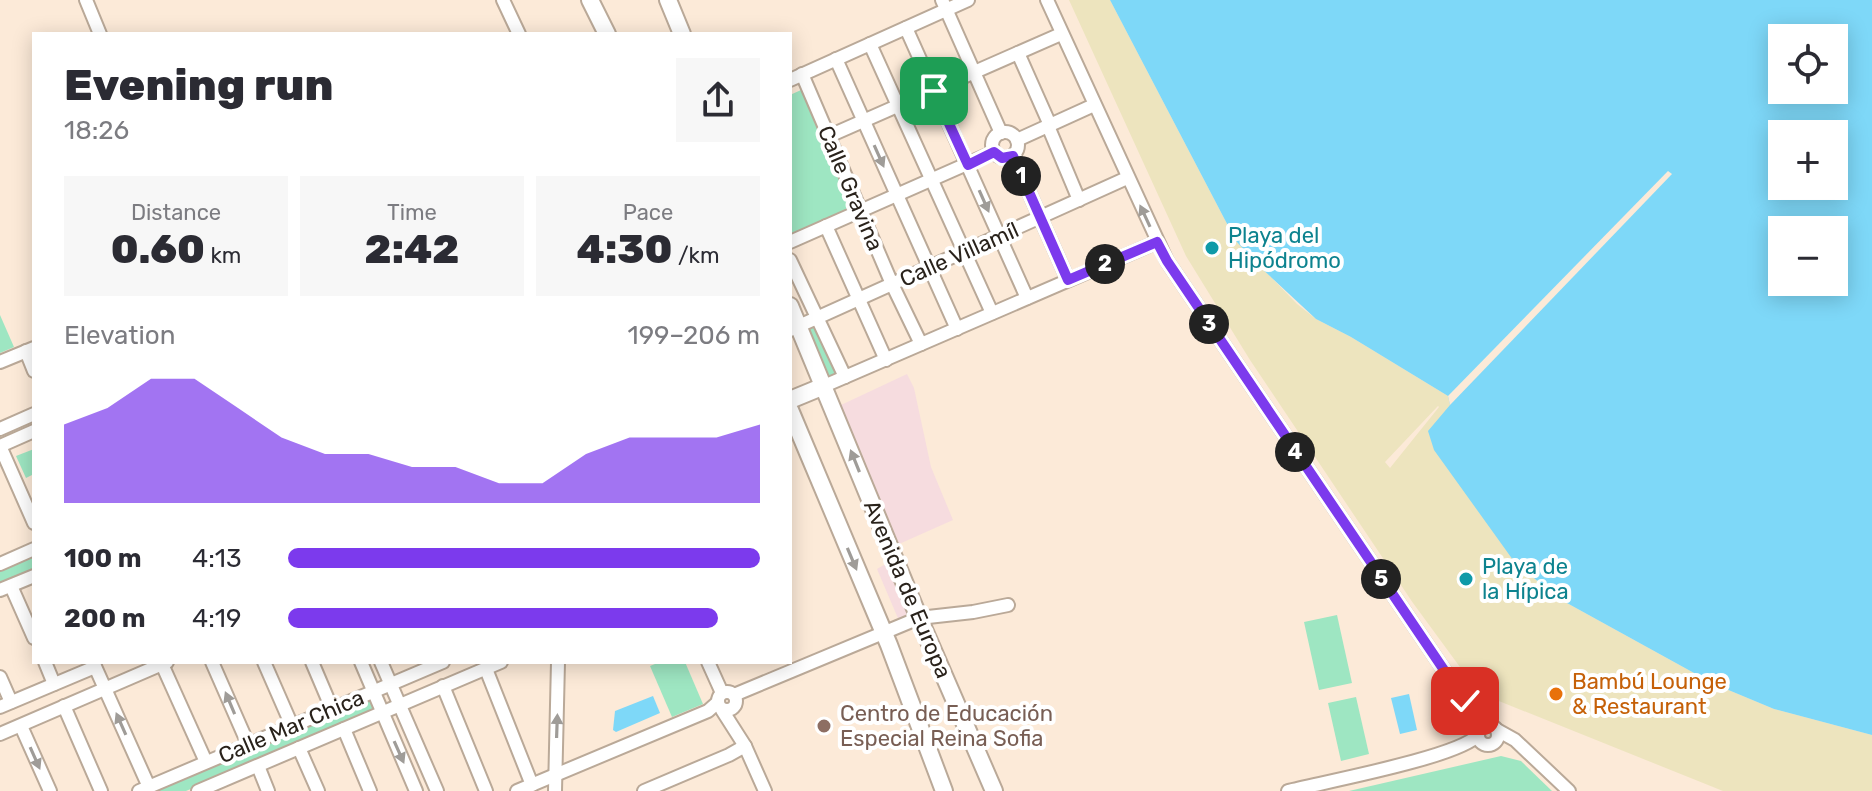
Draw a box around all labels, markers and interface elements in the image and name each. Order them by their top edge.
map controls [1768,24,1848,296]
button: locate [1768,24,1848,104]
pin [900,57,968,125]
button: share [676,58,760,142]
text: Evening run [64,59,333,111]
icon: arrive [912,69,956,113]
text: 18:26 [64,115,129,146]
button: + [1768,120,1848,200]
street label: Calle Gravina [812,122,889,255]
one-way arrow [873,144,886,168]
pin: 1 [1001,156,1041,196]
text: 1 [1016,162,1026,189]
one-way arrow [977,189,991,213]
text: Distance [131,199,221,226]
text: Time [387,199,437,226]
text: Pace [623,199,673,226]
one-way arrow [1138,205,1152,228]
street label: Calle Villamíl [896,216,1023,293]
button: − [1768,216,1848,296]
place label: Playa del Hipódromo [1228,222,1341,274]
text: 0.60 [111,226,205,273]
text: 2:42 [365,226,459,273]
text: 4:30 [577,226,673,273]
marker: Playa del Hipódromo [1203,239,1221,257]
text: km [205,242,241,269]
text: /km [673,242,719,269]
pin: 2 [1085,244,1125,284]
text: 2 [1098,250,1112,277]
pin: 3 [1189,304,1229,344]
text: 3 [1202,310,1216,337]
text: Elevation [64,320,175,351]
text: 199–206 m [628,320,760,351]
pin: 4 [1275,432,1315,472]
text: 4 [1287,438,1303,465]
one-way arrow [848,449,861,473]
street label: Avenida de Europa [858,496,957,682]
text: 100 m [64,543,142,574]
text: 4:13 [192,543,242,574]
one-way arrow [846,547,859,571]
place label: Playa de la Hípica [1482,553,1569,605]
pin: 5 [1361,559,1401,599]
text: 5 [1374,565,1388,592]
marker: Playa de la Hípica [1457,570,1475,588]
text: 200 m [64,603,146,634]
text: 4:19 [192,603,241,634]
pin [1431,667,1499,735]
place label: Bambú Lounge & Restaurant [1572,668,1727,720]
icon: check [1443,679,1487,723]
street label: Calle Mar Chica [214,684,368,769]
marker: Bambú Lounge & Restaurant [1547,685,1565,703]
one-way arrow [223,691,237,715]
place label: Centro de Educación Especial Reina Sofia [840,700,1053,752]
one-way arrow [114,712,128,736]
one-way arrow [550,713,563,739]
marker: Centro de Educación Especial Reina Sofia [815,717,833,735]
one-way arrow [392,741,406,764]
one-way arrow [29,747,42,770]

